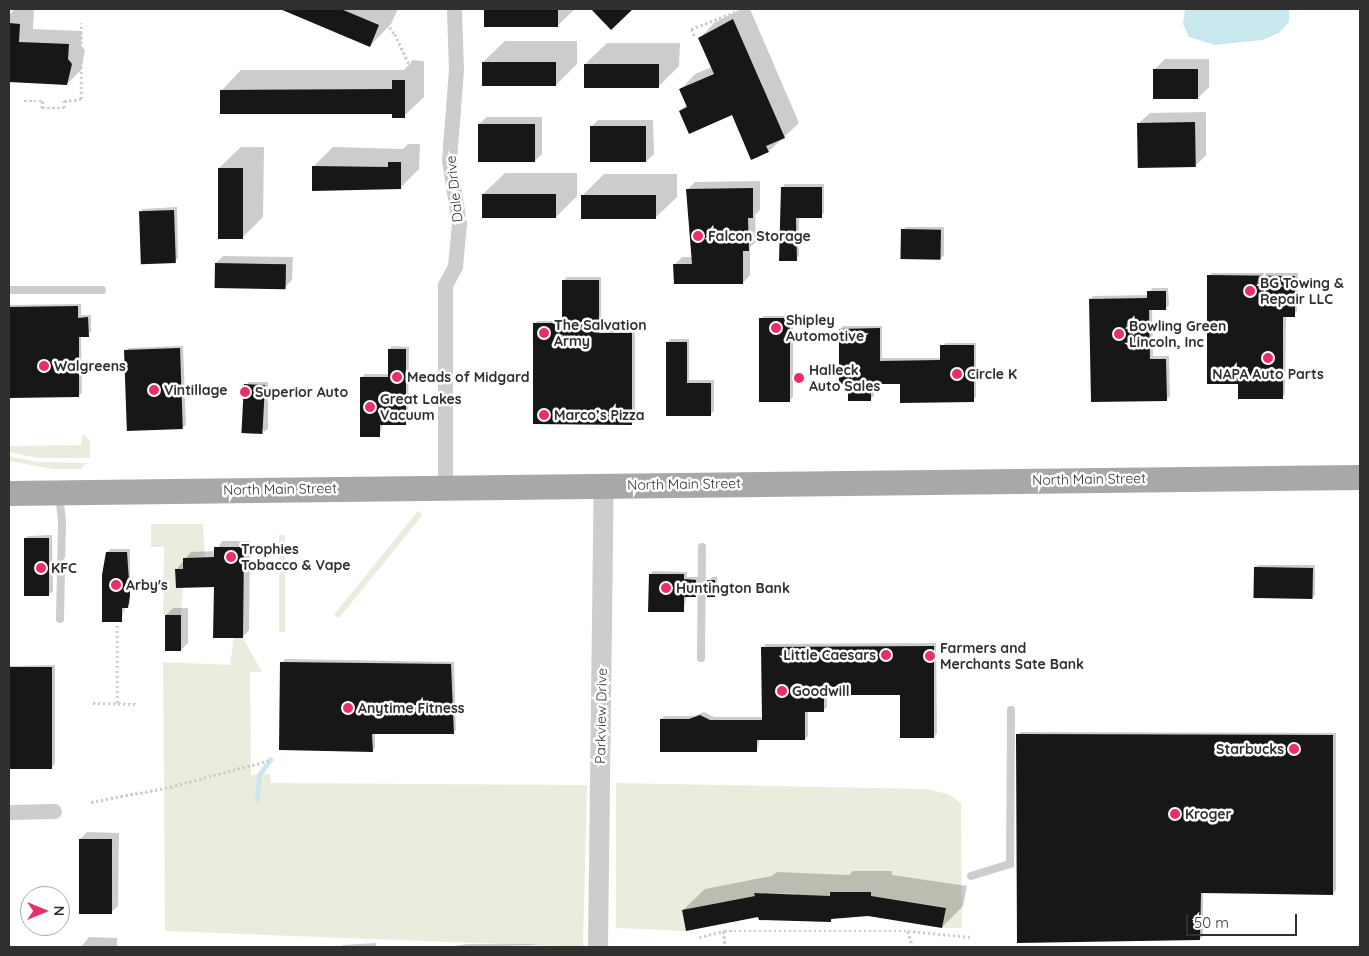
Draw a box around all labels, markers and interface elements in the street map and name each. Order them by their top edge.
street label: Dale Drive [442,155,466,223]
place label: Falcon Storage [708,228,811,244]
marker: Falcon Storage [692,230,704,242]
place label: BG Towing & Repair LLC [1260,275,1344,308]
marker: BG Towing & Repair LLC [1244,285,1256,297]
place label: Shipley Automotive [786,312,864,344]
place label: The Salvation Army [554,317,646,350]
place label: Bowling Green Lincoln, Inc [1129,318,1226,351]
marker: Shipley Automotive [770,322,782,334]
marker: The Salvation Army [538,327,550,339]
marker: Bowling Green Lincoln, Inc [1113,328,1125,340]
marker: NAPA Auto Parts [1262,352,1274,364]
place label: Walgreens [54,358,126,374]
marker: Walgreens [38,360,50,372]
place label: Halleck Auto Sales [809,362,880,394]
place label: Circle K [967,366,1017,382]
place label: NAPA Auto Parts [1212,366,1324,382]
marker: Circle K [951,368,963,380]
place label: Meads of Midgard [407,369,530,385]
marker: Meads of Midgard [391,371,403,383]
marker: Halleck Auto Sales [793,372,805,384]
place label: Vintillage [164,382,227,398]
marker: Vintillage [148,384,160,396]
place label: Superior Auto [255,384,348,400]
marker: Superior Auto [239,386,251,398]
place label: Great Lakes Vacuum [380,391,462,424]
marker: Great Lakes Vacuum [364,401,376,413]
place label: Marco’s Pizza [554,407,645,423]
marker: Marco’s Pizza [538,409,550,421]
street label: North Main Street [1032,470,1146,488]
street label: North Main Street [627,475,741,493]
street label: North Main Street [223,480,337,498]
place label: Trophies Tobacco & Vape [241,541,351,574]
marker: Trophies Tobacco & Vape [225,551,237,563]
place label: KFC [51,560,77,576]
marker: KFC [35,562,47,574]
place label: Arby's [126,577,168,593]
marker: Arby's [110,579,122,591]
place label: Huntington Bank [676,580,790,596]
marker: Huntington Bank [660,582,672,594]
place label: Farmers and Merchants Sate Bank [940,640,1084,672]
place label: Little Caesars [783,647,876,663]
marker: Little Caesars [880,649,892,661]
marker: Farmers and Merchants Sate Bank [924,650,936,662]
street label: Parkview Drive [592,668,610,764]
place label: Goodwill [792,683,850,699]
marker: Goodwill [776,685,788,697]
place label: Anytime Fitness [358,700,465,716]
marker: Anytime Fitness [342,702,354,714]
place label: Starbucks [1216,741,1284,757]
marker: Starbucks [1288,743,1300,755]
place label: Kroger [1185,806,1232,822]
marker: Kroger [1169,808,1181,820]
north arrow [20,886,70,936]
scale bar [1189,904,1300,936]
text: N [50,906,68,916]
text: 50 m [1194,913,1229,932]

